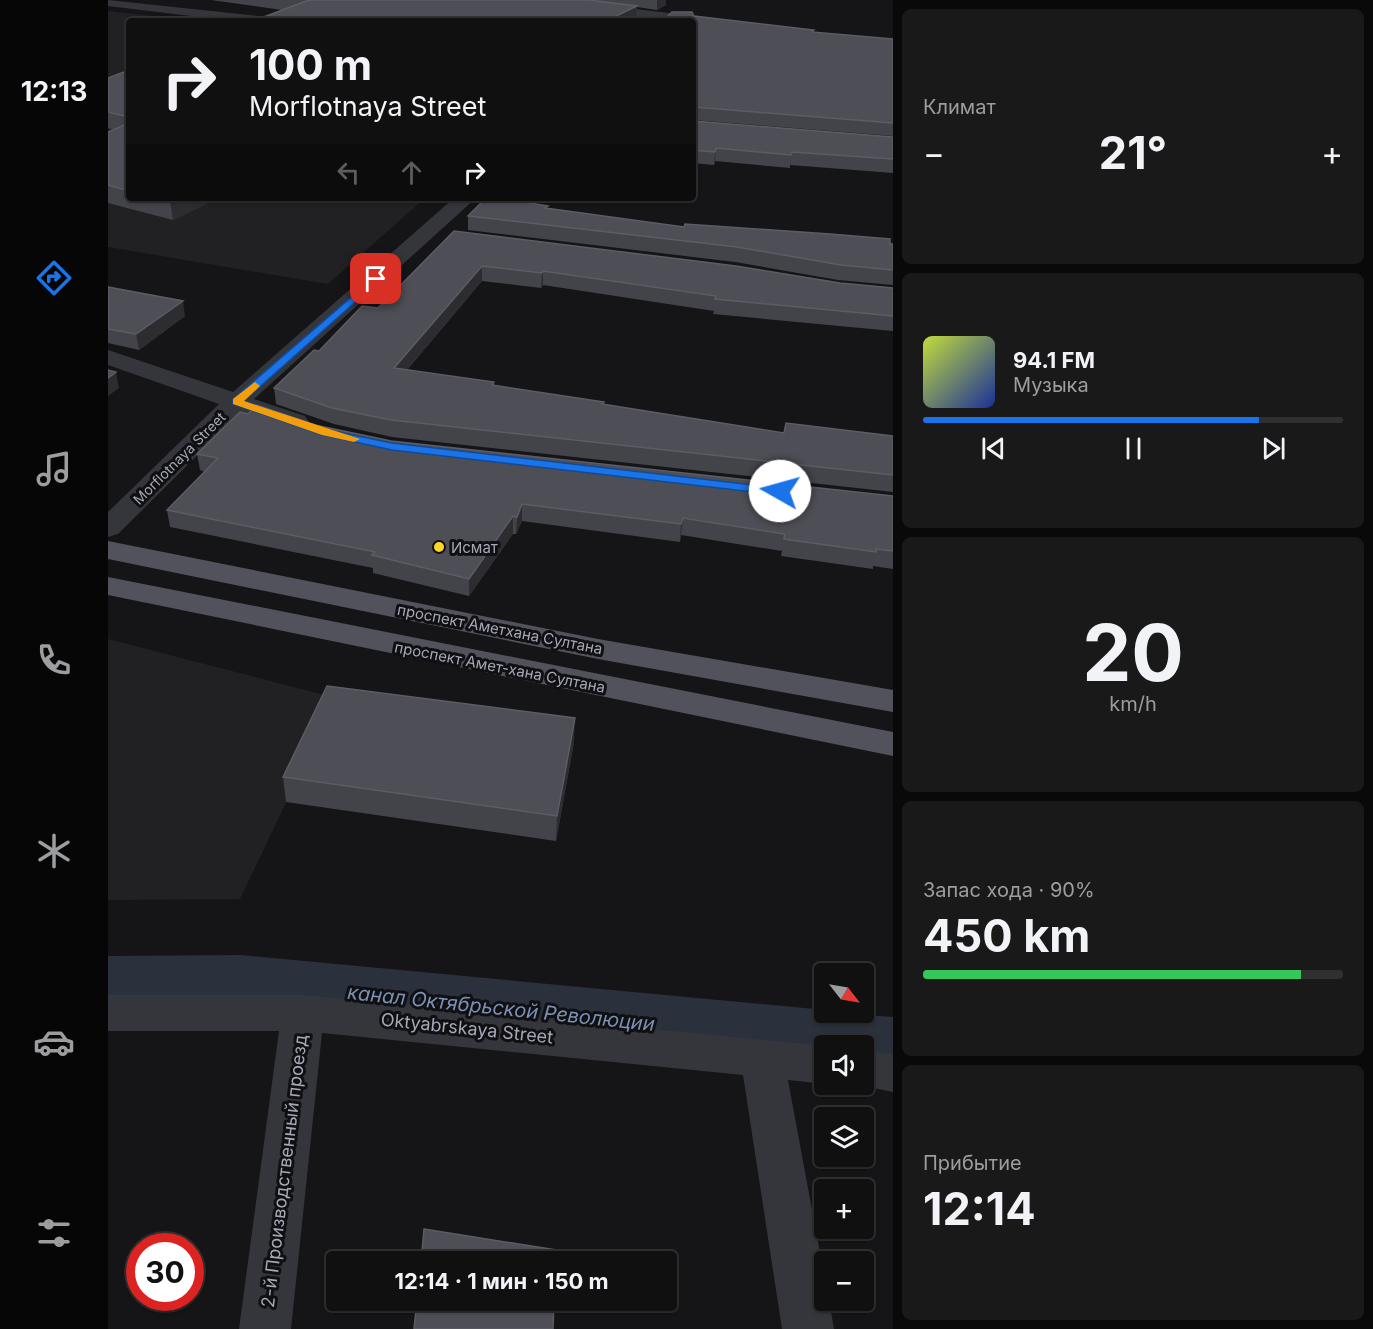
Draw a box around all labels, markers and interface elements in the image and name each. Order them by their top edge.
text: 100 m [249,39,372,90]
icon: right [150,42,228,120]
text: 12:13 [21,75,87,108]
text: Morflotnaya Street [249,90,486,123]
text: Климат [923,95,996,119]
text: 21° [1099,125,1167,180]
text: − [923,133,945,173]
text: + [1321,133,1343,173]
icon: left [332,156,365,189]
icon: ahead [395,156,428,189]
icon: right [458,156,491,189]
pin [350,253,401,304]
icon: directions [33,257,75,299]
icon: arrive [359,262,392,295]
text: 94.1 FM [1013,347,1095,373]
text: Музыка [1013,373,1089,397]
street label: Morflotnaya Street [129,408,229,508]
icon: previous [977,432,1010,465]
icon: pause [1117,432,1150,465]
icon: next [1257,432,1290,465]
icon: music [33,448,75,490]
position arrow [748,459,812,523]
place label: Исмат [451,538,498,557]
marker: Исмат [432,540,446,554]
street label: проспект Аметхана Султана [396,600,604,658]
text: 20 [1082,605,1184,700]
street label: проспект Амет-хана Султана [393,637,607,697]
icon: phone [33,639,75,681]
text: km/h [1109,692,1157,716]
icon: climate [33,830,75,872]
text: Запас хода · 90% [923,878,1095,902]
text: 450 km [923,908,1090,963]
north arrow [814,963,874,1023]
map controls [814,963,874,1311]
water label: канал Октябрьской Революции [346,980,656,1036]
street label: Oktyabrskaya Street [380,1009,554,1047]
icon: car [33,1021,75,1063]
street label: 2-й Производственный проезд [257,1033,311,1309]
button: sound [814,1035,874,1095]
button: layers [814,1107,874,1167]
text: Прибытие [923,1151,1022,1175]
button: + [814,1179,874,1239]
text: 12:14 [923,1181,1036,1236]
icon: filters [33,1212,75,1254]
speed limit sign: 30 [126,1233,204,1311]
button: − [814,1251,874,1311]
text: 12:14 · 1 мин · 150 m [394,1268,609,1294]

